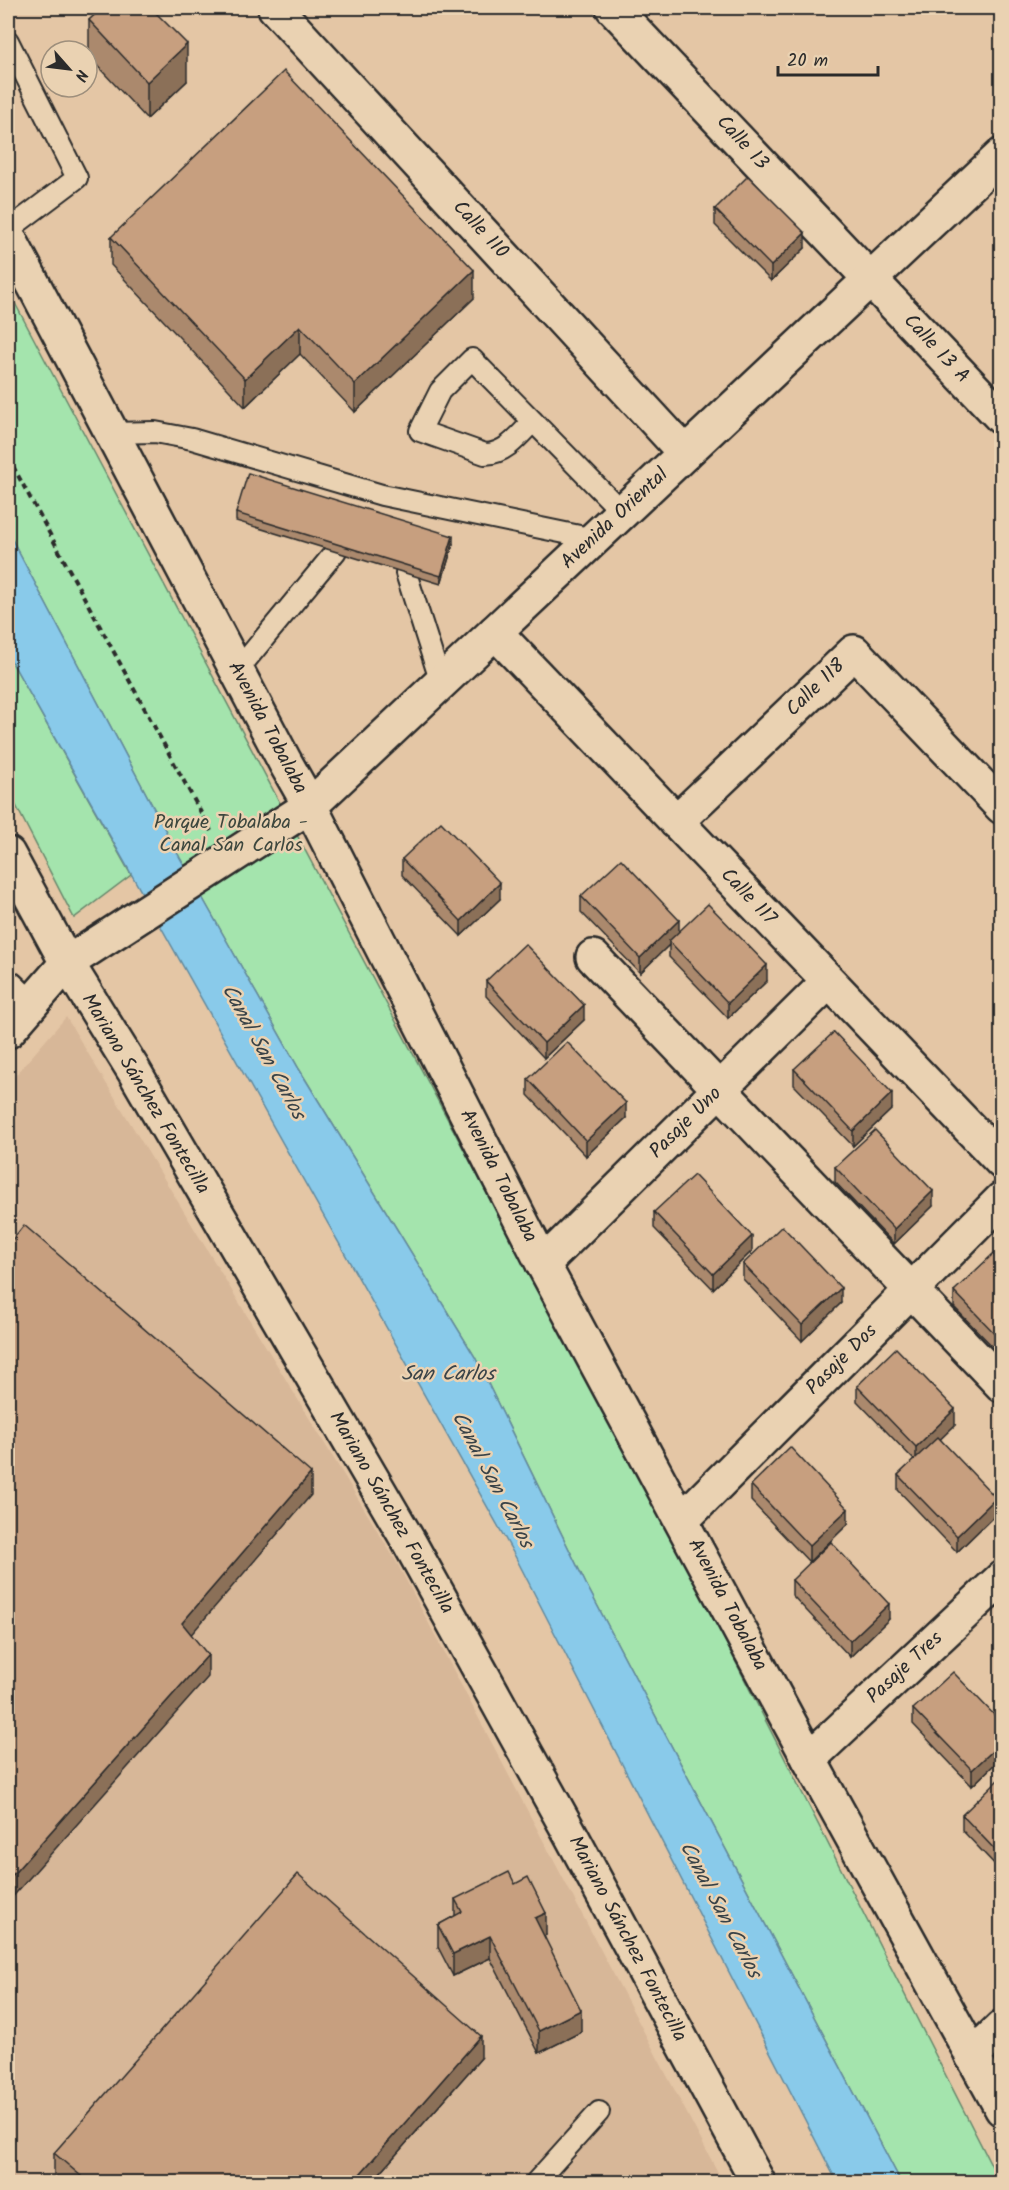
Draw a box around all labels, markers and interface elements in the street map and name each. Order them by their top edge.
north arrow [39,39,99,99]
scale bar [778,39,878,77]
text: 20 m [787,47,828,76]
text: N [68,65,94,86]
street label: Calle 13 [708,108,776,178]
street label: Calle 110 [444,193,516,267]
street label: Calle 13 A [895,307,977,391]
street label: Avenida Oriental [554,460,676,578]
street label: Calle 118 [779,651,854,725]
street label: Avenida Tobalaba [219,656,315,800]
park label: Parque Tobalaba - Canal San Carlos [154,807,308,862]
street label: Calle 117 [712,861,784,934]
water label: Canal San Carlos [212,978,315,1128]
street label: Mariano Sánchez Fontecilla [72,987,218,1201]
street label: Pasaje Uno [642,1079,730,1167]
street label: Avenida Tobalaba [451,1104,545,1248]
street label: Pasaje Dos [799,1316,886,1403]
water label: San Carlos [401,1358,497,1391]
street label: Mariano Sánchez Fontecilla [320,1406,462,1620]
water label: Canal San Carlos [442,1406,543,1556]
street label: Avenida Tobalaba [679,1533,775,1677]
street label: Pasaje Tres [859,1624,951,1712]
street label: Mariano Sánchez Fontecilla [559,1830,695,2048]
water label: Canal San Carlos [670,1836,771,1986]

